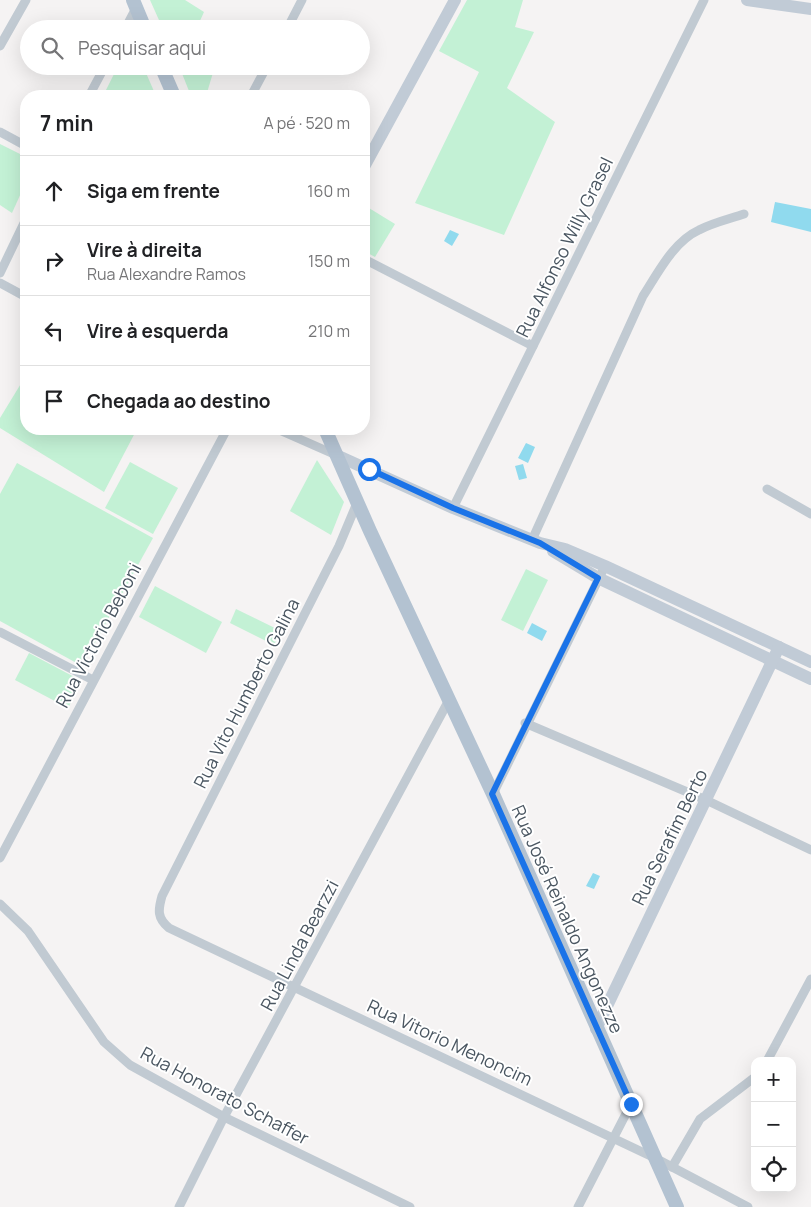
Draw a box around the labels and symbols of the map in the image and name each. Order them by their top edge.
street label: Rua Alfonso Willy Grasel [510,153,618,341]
route start [358,458,381,481]
street label: Rua Victorio Beboni [50,559,146,711]
street label: Rua Vito Humberto Galina [188,594,304,792]
street label: Rua Serafim Berto [626,765,712,909]
street label: Rua José Reinaldo Angonezze [507,801,629,1037]
street label: Rua Linda Bearzzi [254,875,344,1015]
street label: Rua Vitorio Menoncim [364,993,536,1091]
street label: Rua Honorato Schaffer [137,1040,314,1150]
route end [620,1093,643,1116]

